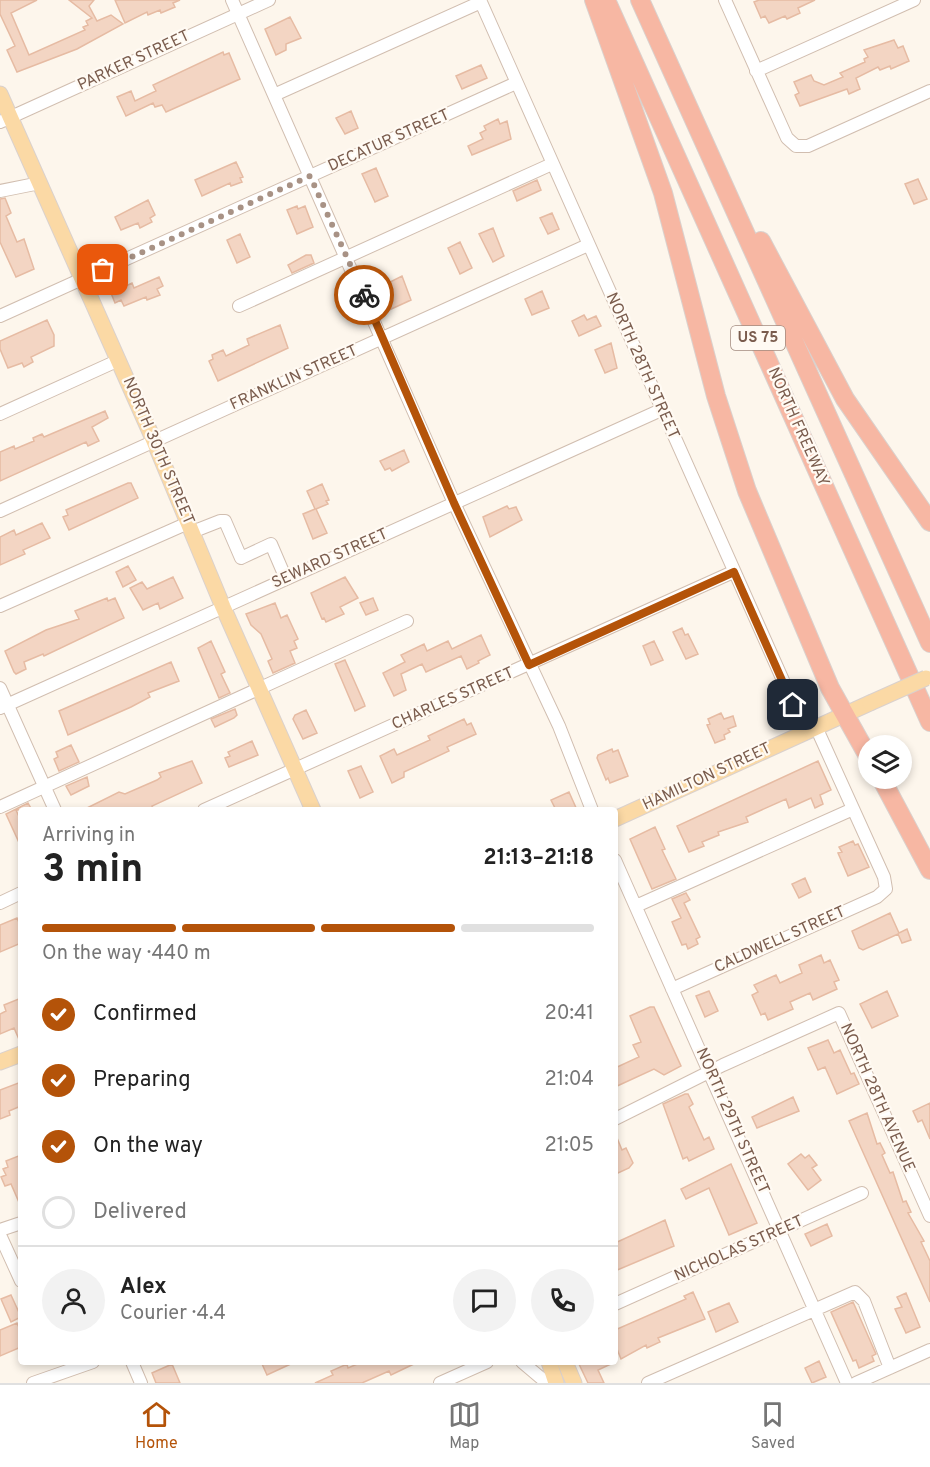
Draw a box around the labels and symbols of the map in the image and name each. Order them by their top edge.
street label: PARKER STREET [75,26,193,96]
street label: DECATUR STREET [325,105,453,177]
pin [77,244,128,295]
courier [334,265,394,325]
street label: NORTH 28TH STREET [601,290,683,442]
road number: US 75 [731,326,785,350]
street label: FRANKLIN STREET [227,341,361,415]
street label: NORTH FREEWAY [763,364,833,490]
street label: NORTH 30TH STREET [118,374,198,528]
street label: SEWARD STREET [269,524,391,594]
street label: CHARLES STREET [389,663,517,735]
pin [767,679,818,730]
street label: HAMILTON STREET [640,739,774,815]
street label: CALDWELL STREET [711,902,849,978]
street label: NORTH 28TH AVENUE [835,1020,919,1176]
street label: NORTH 29TH STREET [691,1045,773,1197]
street label: NICHOLAS STREET [671,1212,807,1286]

